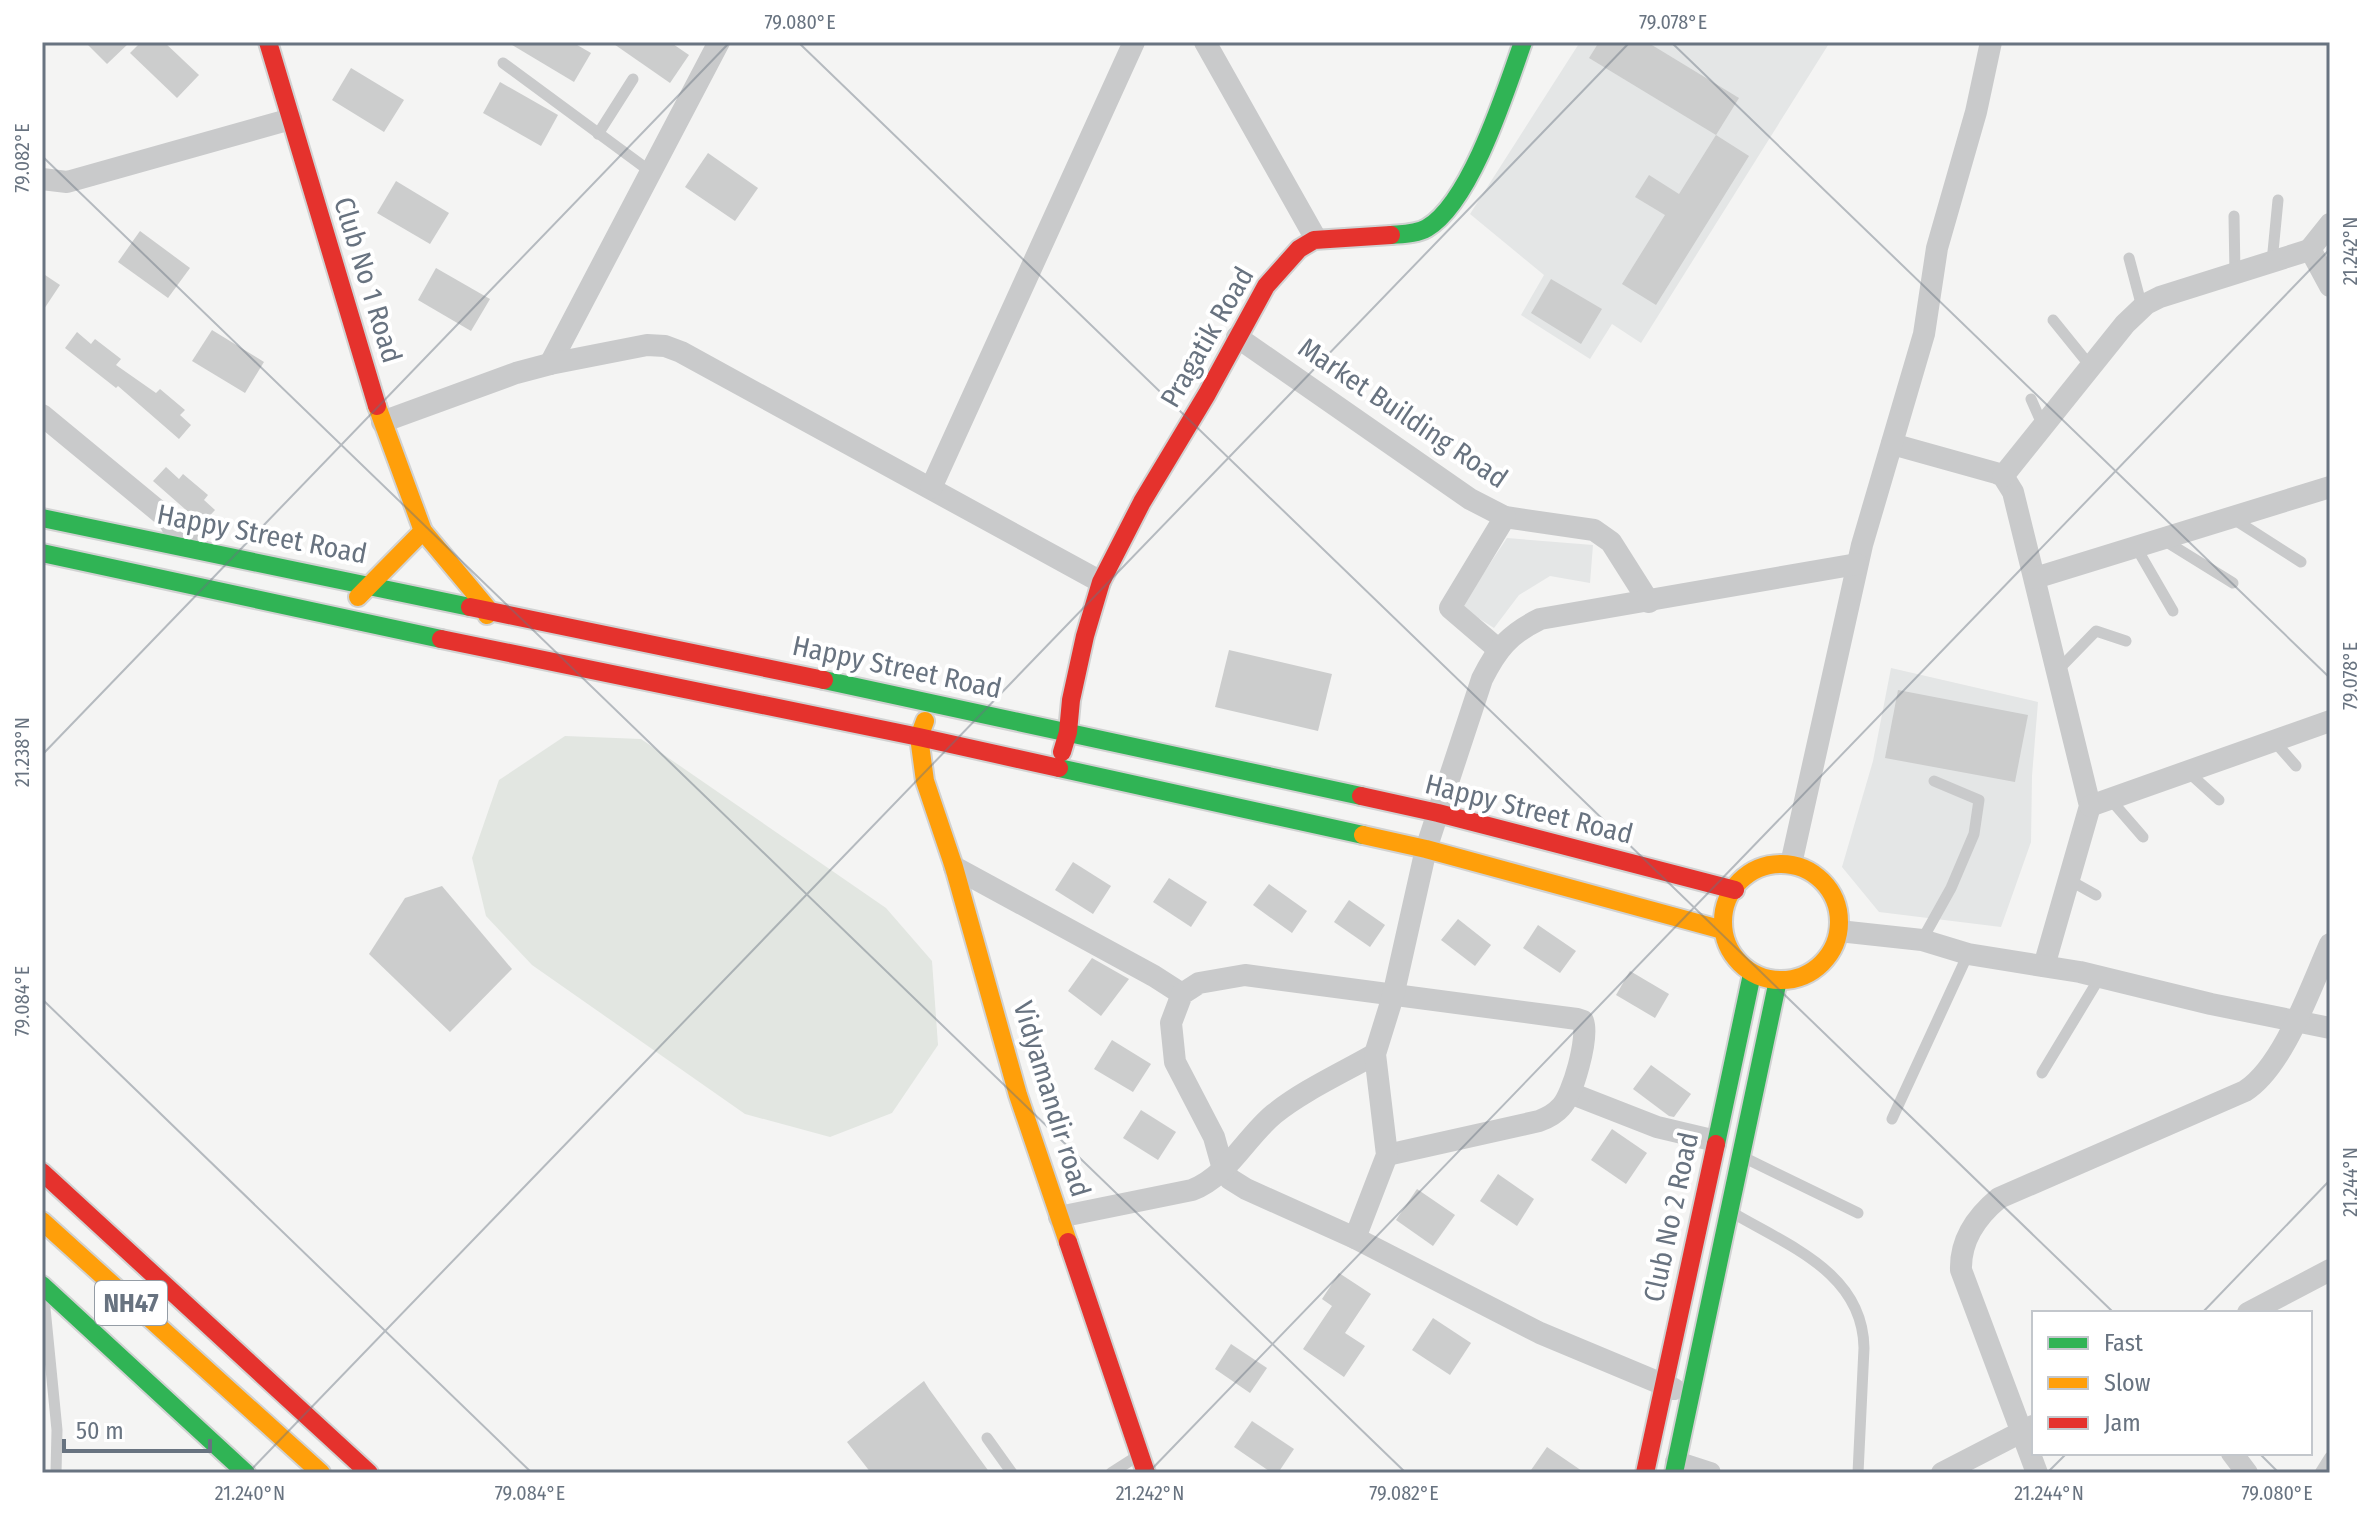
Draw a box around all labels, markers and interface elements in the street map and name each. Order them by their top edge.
text: 79.080°E [764,10,836,34]
text: 79.078°E [1639,10,1707,34]
text: 79.082°E [10,123,34,193]
street label: Club No 1 Road [327,193,409,367]
text: 21.242°N [2338,217,2362,285]
street label: Pragatik Road [1154,261,1260,413]
street label: Market Building Road [1292,331,1514,495]
street label: Happy Street Road [154,497,370,571]
street label: Happy Street Road [789,629,1005,705]
text: 79.078°E [2338,642,2362,710]
text: 21.238°N [10,717,34,787]
street label: Happy Street Road [1422,767,1636,851]
text: 79.084°E [10,966,34,1036]
street label: Vidyamandir road [1007,997,1097,1201]
street label: Club No 2 Road [1637,1129,1705,1305]
text: 21.244°N [2338,1147,2362,1217]
road number: NH47 [95,1281,167,1325]
legend [2032,1311,2312,1455]
text: Fast [2104,1329,2143,1357]
text: Slow [2104,1369,2151,1397]
scale bar [64,1403,210,1453]
text: Jam [2104,1409,2141,1437]
text: 50 m [76,1417,124,1445]
text: 21.240°N [215,1481,285,1505]
text: 79.084°E [495,1481,565,1505]
text: 21.242°N [1116,1481,1184,1505]
text: 79.082°E [1369,1481,1439,1505]
text: 21.244°N [2014,1481,2084,1505]
text: 79.080°E [2241,1481,2313,1505]

